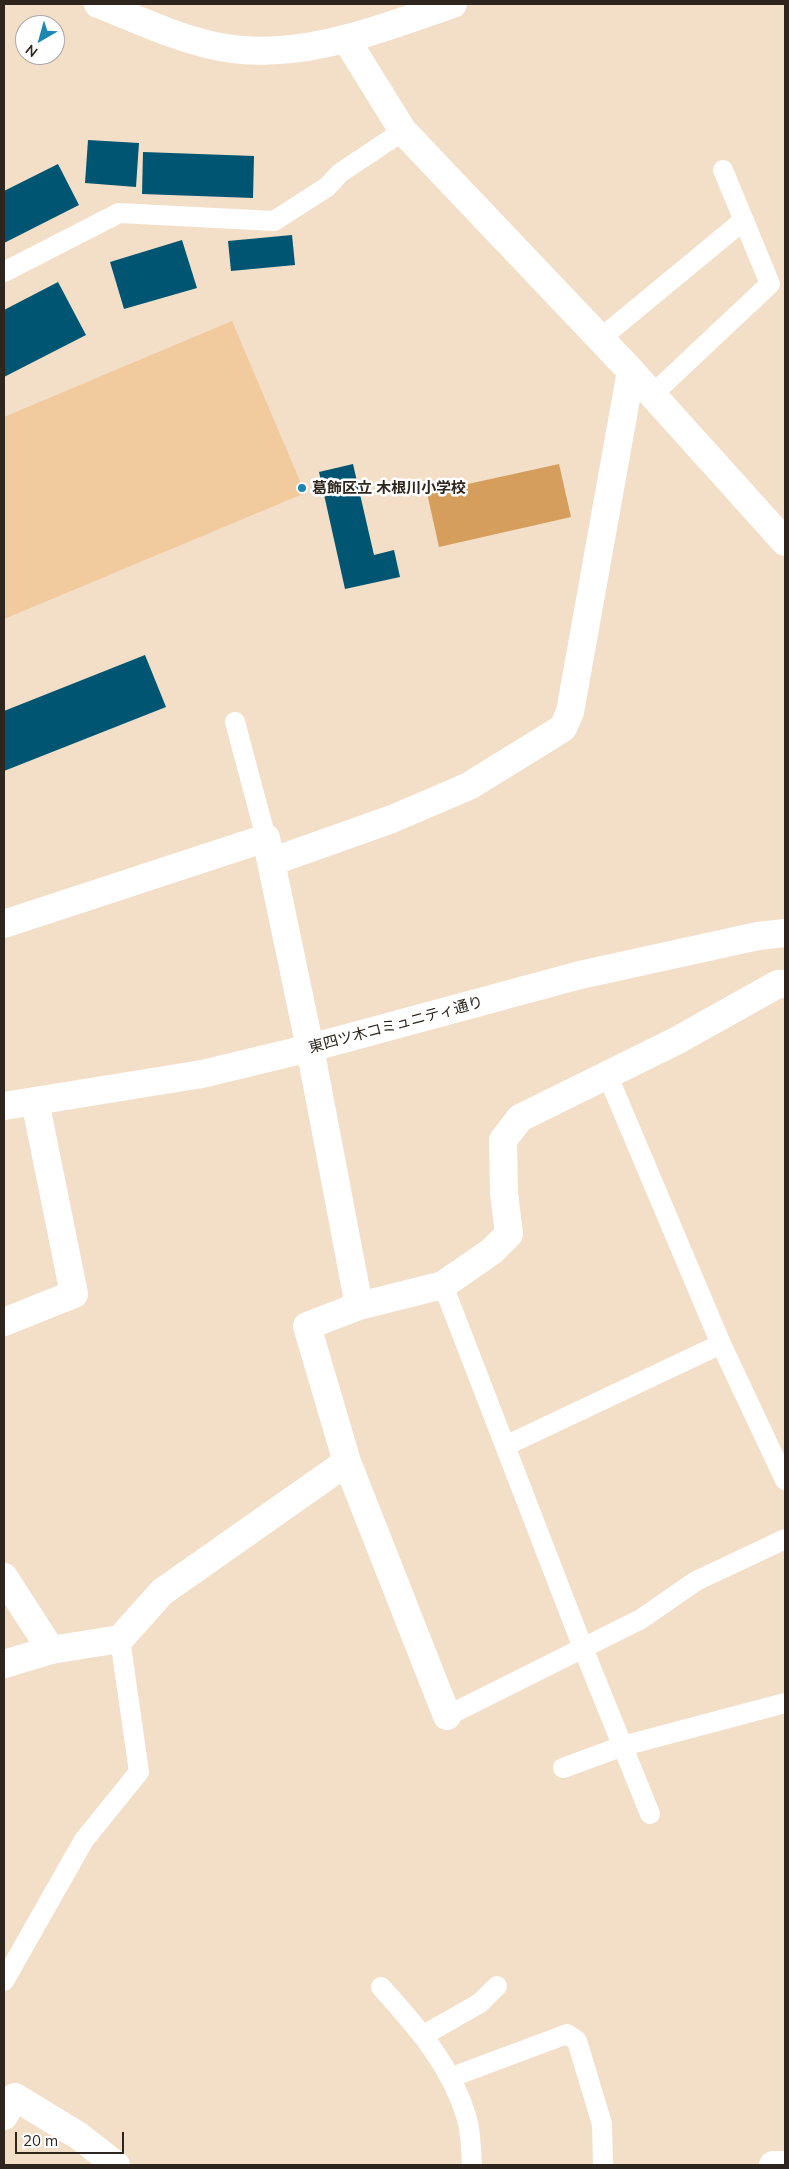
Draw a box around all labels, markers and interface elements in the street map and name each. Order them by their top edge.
north arrow [15,15,65,65]
text: N [22,41,41,61]
place label: 葛飾区立 木根川小学校 [312,479,466,497]
marker: 葛飾区立 木根川小学校 [296,482,308,494]
street label: 東四ツ木コミュニティ通り [307,993,485,1057]
scale bar [18,2122,126,2154]
text: 20 m [23,2131,58,2150]

